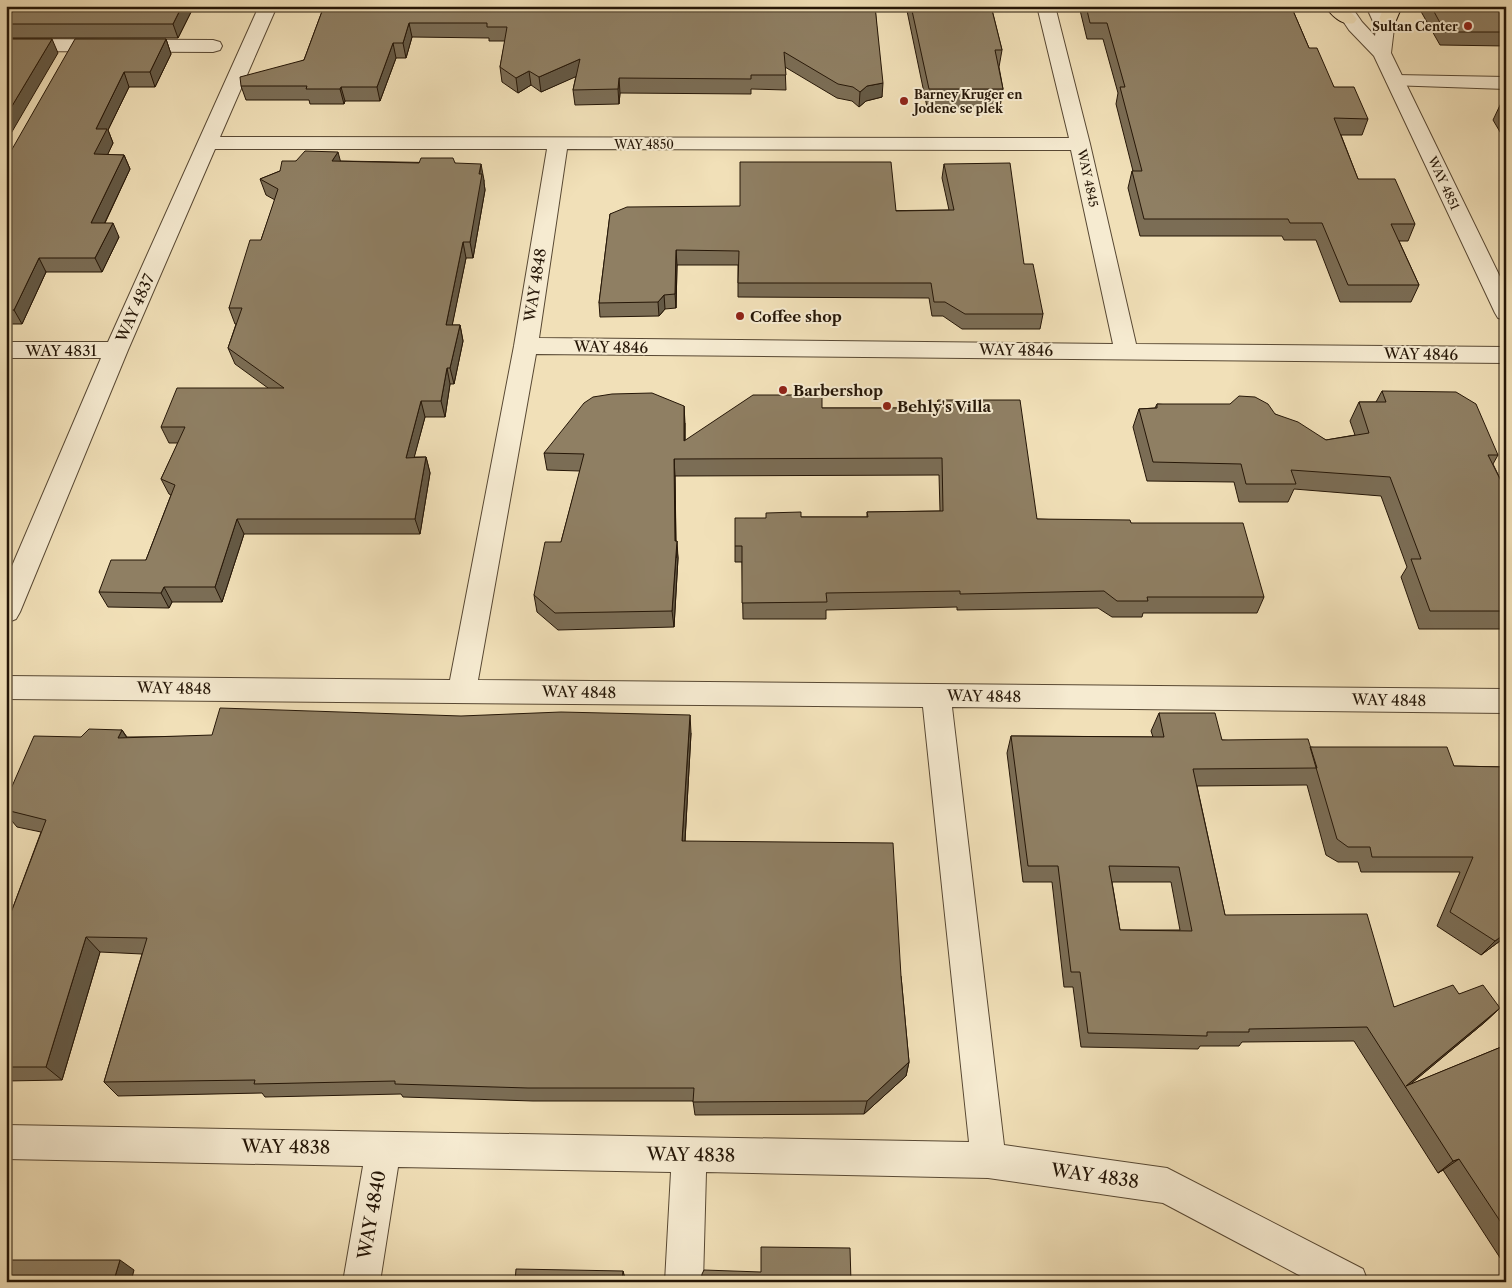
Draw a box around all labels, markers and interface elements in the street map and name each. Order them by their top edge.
place label: Sultan Center [1372,19,1458,34]
marker: Sultan Center [1462,20,1474,32]
place label: Barney Kruger en Jodene se plek [912,87,1023,116]
marker: Barney Kruger en Jodene se plek [898,95,910,107]
street label: WAY 4850 [613,137,674,152]
street label: WAY 4845 [1074,147,1101,208]
street label: WAY 4851 [1425,153,1463,212]
street label: WAY 4848 [520,247,550,324]
street label: WAY 4837 [111,270,159,346]
place label: Coffee shop [750,307,842,326]
marker: Coffee shop [734,310,746,322]
street label: WAY 4846 [573,337,649,357]
street label: WAY 4846 [978,340,1054,360]
street label: WAY 4831 [24,341,97,360]
street label: WAY 4846 [1383,344,1459,364]
place label: Barbershop [793,381,883,400]
marker: Barbershop [777,384,789,396]
place label: Behly's Villa [897,397,991,416]
marker: Behly's Villa [881,400,893,412]
street label: WAY 4848 [136,678,211,698]
street label: WAY 4848 [541,682,616,702]
street label: WAY 4848 [946,686,1021,706]
street label: WAY 4848 [1351,690,1426,710]
street label: WAY 4838 [240,1135,331,1159]
street label: WAY 4838 [645,1143,736,1167]
street label: WAY 4838 [1049,1159,1140,1193]
street label: WAY 4840 [353,1169,391,1262]

